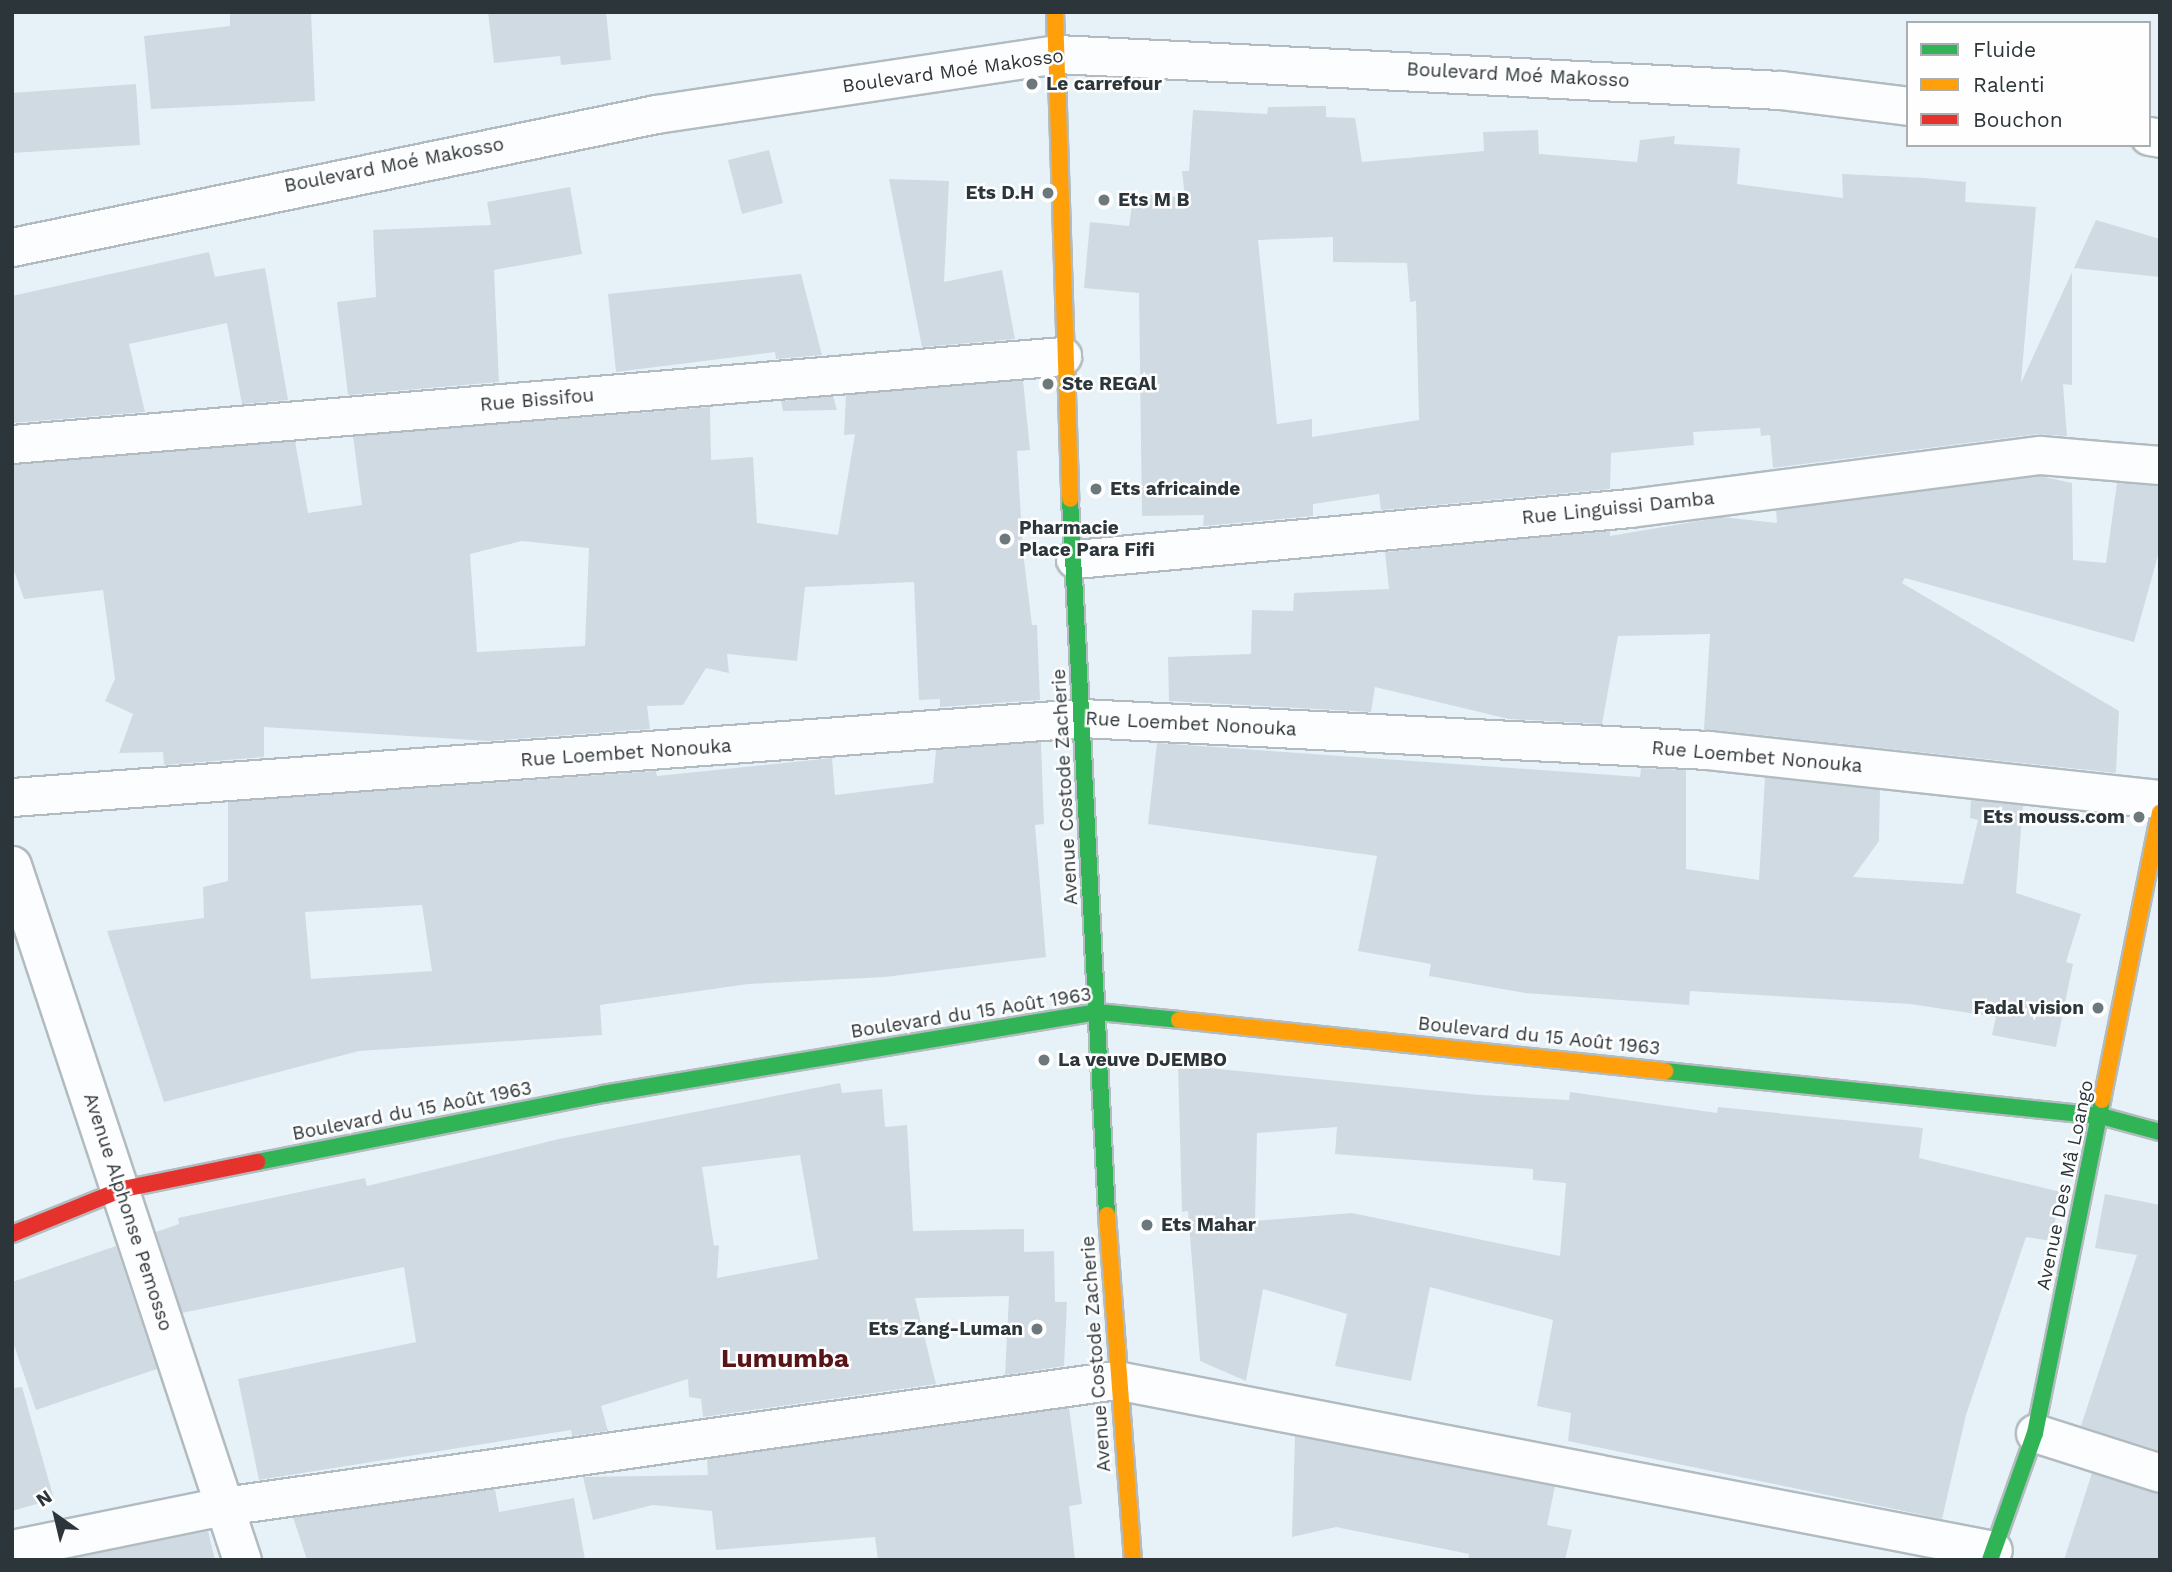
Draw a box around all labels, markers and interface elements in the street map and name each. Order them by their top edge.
legend [1906,21,2151,147]
text: Fluide [1973,37,2036,62]
street label: Boulevard Moé Makosso [841,44,1065,98]
street label: Boulevard Moé Makosso [1406,58,1630,92]
text: Ralenti [1973,72,2045,97]
place label: Le carrefour [1046,73,1162,95]
marker: Le carrefour [1024,76,1040,92]
text: Bouchon [1973,107,2063,132]
street label: Boulevard Moé Makosso [282,133,506,197]
place label: Ets D.H [966,182,1034,204]
marker: Ets D.H [1040,185,1056,201]
place label: Ets M B [1118,189,1189,211]
marker: Ets M B [1096,192,1112,208]
place label: Ste REGAl [1062,373,1157,395]
marker: Ste REGAl [1040,376,1056,392]
street label: Rue Bissifou [479,384,595,416]
place label: Ets africainde [1110,478,1240,500]
marker: Ets africainde [1088,481,1104,497]
street label: Rue Linguissi Damba [1521,487,1715,529]
place label: Pharmacie Place Para Fifi [1019,517,1155,561]
marker: Pharmacie Place Para Fifi [997,531,1013,547]
street label: Avenue Costode Zacherie [1047,668,1083,906]
street label: Rue Loembet Nonouka [1085,707,1297,741]
street label: Rue Loembet Nonouka [520,734,732,772]
street label: Rue Loembet Nonouka [1651,736,1863,778]
place label: Ets mouss.com [1983,806,2125,828]
marker: Ets mouss.com [2131,809,2147,825]
street label: Boulevard du 15 Août 1963 [848,983,1094,1043]
place label: Fadal vision [1973,997,2084,1019]
marker: Fadal vision [2090,1000,2106,1016]
street label: Boulevard du 15 Août 1963 [1416,1012,1662,1060]
place label: La veuve DJEMBO [1058,1049,1228,1071]
marker: La veuve DJEMBO [1036,1052,1052,1068]
street label: Boulevard du 15 Août 1963 [290,1076,534,1146]
street label: Avenue Des Mâ Loango [2032,1078,2098,1292]
street label: Avenue Alphonse Pemosso [79,1090,177,1334]
place label: Ets Mahar [1161,1214,1256,1236]
marker: Ets Mahar [1139,1217,1155,1233]
street label: Avenue Costode Zacherie [1076,1235,1116,1473]
place label: Ets Zang-Luman [868,1318,1023,1340]
marker: Ets Zang-Luman [1029,1321,1045,1337]
district label: Lumumba [721,1343,849,1375]
north arrow [21,1481,91,1551]
text: N [32,1485,56,1512]

